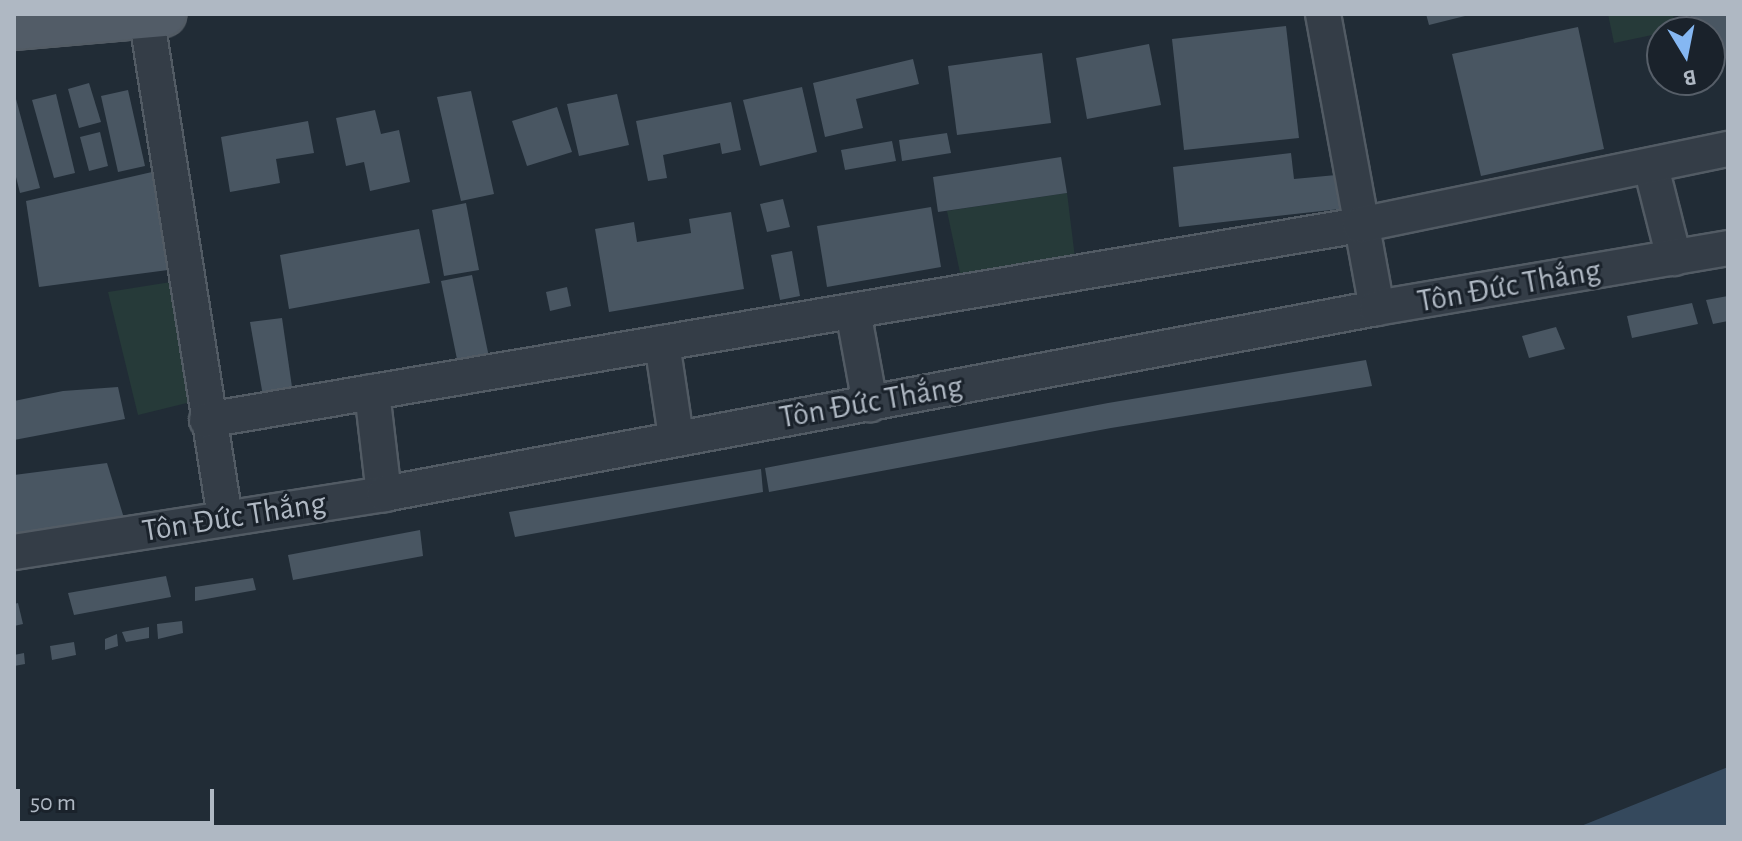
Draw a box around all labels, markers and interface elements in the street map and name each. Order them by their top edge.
north arrow [1646,16,1726,96]
text: B [1682,66,1698,90]
street label: Tôn Đức Thắng [1414,251,1604,321]
street label: Tôn Đức Thắng [776,367,966,437]
street label: Tôn Đức Thắng [139,484,329,550]
scale bar [20,773,218,823]
text: 50 m [30,791,76,815]

